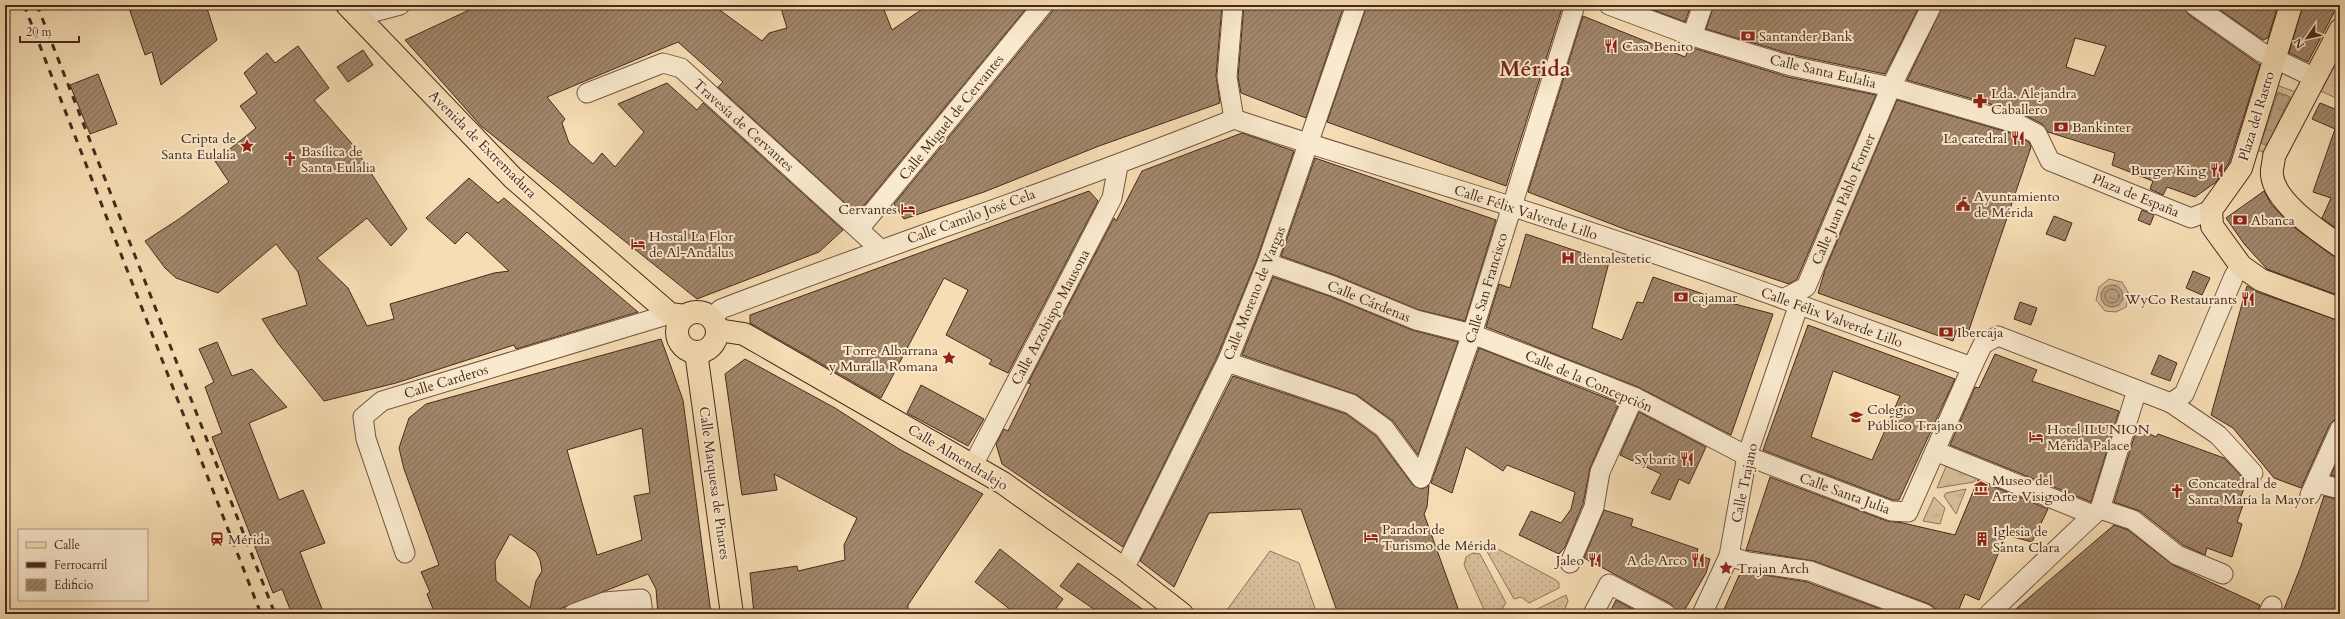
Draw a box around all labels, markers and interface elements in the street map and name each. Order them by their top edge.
scale bar [20,18,79,44]
north arrow [2287,18,2327,58]
text: 20 m [26,24,53,40]
place label: Santander Bank [1759,27,1853,46]
bank icon: Santander Bank [1740,28,1756,44]
text: N [2290,35,2308,51]
place label: Casa Benito [1622,37,1693,56]
restaurant icon: Casa Benito [1603,38,1619,54]
street label: Calle Miguel de Cervantes [895,50,1008,184]
street label: Calle Santa Eulalia [1768,50,1878,93]
district label: Mérida [1499,54,1571,84]
street label: Plaza del Rastro [2234,69,2279,163]
street label: Travesía de Cervantes [689,75,798,176]
place label: Lda. Alejandra Caballero [1991,84,2077,119]
street label: Avenida de Extremadura [424,86,541,203]
pharmacy icon: Lda. Alejandra Caballero [1972,93,1988,109]
place label: Bankinter [2072,118,2132,137]
bank icon: Bankinter [2053,119,2069,135]
place label: Cripta de Santa Eulalia [161,129,236,164]
place label: La catedral [1943,129,2007,148]
street label: Calle Juan Pablo Forner [1807,130,1880,268]
restaurant icon: La catedral [2010,130,2026,146]
place icon: Cripta de Santa Eulalia [239,138,255,154]
place label: Basílica de Santa Eulalia [301,142,376,177]
church icon: Basílica de Santa Eulalia [282,151,298,167]
place label: Burger King [2130,161,2206,180]
restaurant icon: Burger King [2209,162,2225,178]
street label: Plaza de España [2089,169,2182,222]
street label: Calle Félix Valverde Lillo [1452,180,1600,245]
street label: Calle Camilo José Cela [904,184,1038,249]
place label: Ayuntamiento de Mérida [1974,187,2060,222]
public building icon: Ayuntamiento de Mérida [1955,196,1971,212]
place label: Cervantes [838,200,897,219]
hotel icon: Cervantes [900,201,916,217]
place label: Abanca [2251,211,2295,230]
bank icon: Abanca [2232,212,2248,228]
street label: Calle Moreno de Vargas [1219,223,1290,363]
place label: Hostal La Flor de Al-Andalus [649,227,734,262]
street label: Calle San Francisco [1461,230,1512,346]
hotel icon: Hostal La Flor de Al-Andalus [630,236,646,252]
street label: Calle Arzobispo Mausona [1007,246,1094,388]
place label: dentalestetic [1579,249,1651,268]
hospital icon: dentalestetic [1560,250,1576,266]
street label: Calle Cárdenas [1324,276,1414,327]
street label: Calle Félix Valverde Lillo [1758,283,1906,352]
place label: cajamar [1692,288,1738,307]
bank icon: cajamar [1673,289,1689,305]
place label: WyCo Restaurants [2124,290,2237,309]
restaurant icon: WyCo Restaurants [2240,291,2256,307]
place label: Ibercaja [1957,323,2003,342]
bank icon: Ibercaja [1938,324,1954,340]
place label: Torre Albarrana y Muralla Romana [828,341,938,376]
street label: Calle de la Concepción [1522,346,1656,417]
place icon: Torre Albarrana y Muralla Romana [941,350,957,366]
street label: Calle Carderos [402,360,491,403]
place label: Colegio Público Trajano [1867,400,1963,435]
street label: Calle Marquesa de Pinares [694,405,735,561]
school or university icon: Colegio Público Trajano [1848,409,1864,425]
street label: Calle Almendralejo [904,420,1012,495]
place label: Hotel ILUNION Mérida Palace [2047,420,2150,455]
hotel icon: Hotel ILUNION Mérida Palace [2028,429,2044,445]
street label: Calle Trajano [1727,441,1762,525]
place label: Sybarit [1635,450,1677,469]
restaurant icon: Sybarit [1679,451,1695,467]
street label: Calle Santa Julia [1797,468,1893,519]
place label: Museo del Arte Visigodo [1992,471,2075,506]
place label: Concatedral de Santa María la Mayor [2188,474,2315,509]
museum icon: Museo del Arte Visigodo [1973,480,1989,496]
church icon: Concatedral de Santa María la Mayor [2169,483,2185,499]
place label: Parador de Turismo de Mérida [1382,520,1497,555]
place label: Iglesia de Santa Clara [1993,522,2060,557]
legend [18,529,148,601]
hotel icon: Parador de Turismo de Mérida [1363,529,1379,545]
place label: Mérida [228,530,270,549]
station icon: Mérida [209,531,225,547]
building icon: Iglesia de Santa Clara [1974,531,1990,547]
text: Calle [54,537,80,553]
place label: Jaleo [1554,551,1584,570]
place label: A de Arco [1627,551,1687,570]
restaurant icon: Jaleo [1587,552,1603,568]
restaurant icon: A de Arco [1690,552,1706,568]
text: Ferrocarril [54,557,107,573]
place label: Trajan Arch [1737,559,1810,578]
place icon: Trajan Arch [1718,560,1734,576]
text: Edificio [54,577,94,593]

